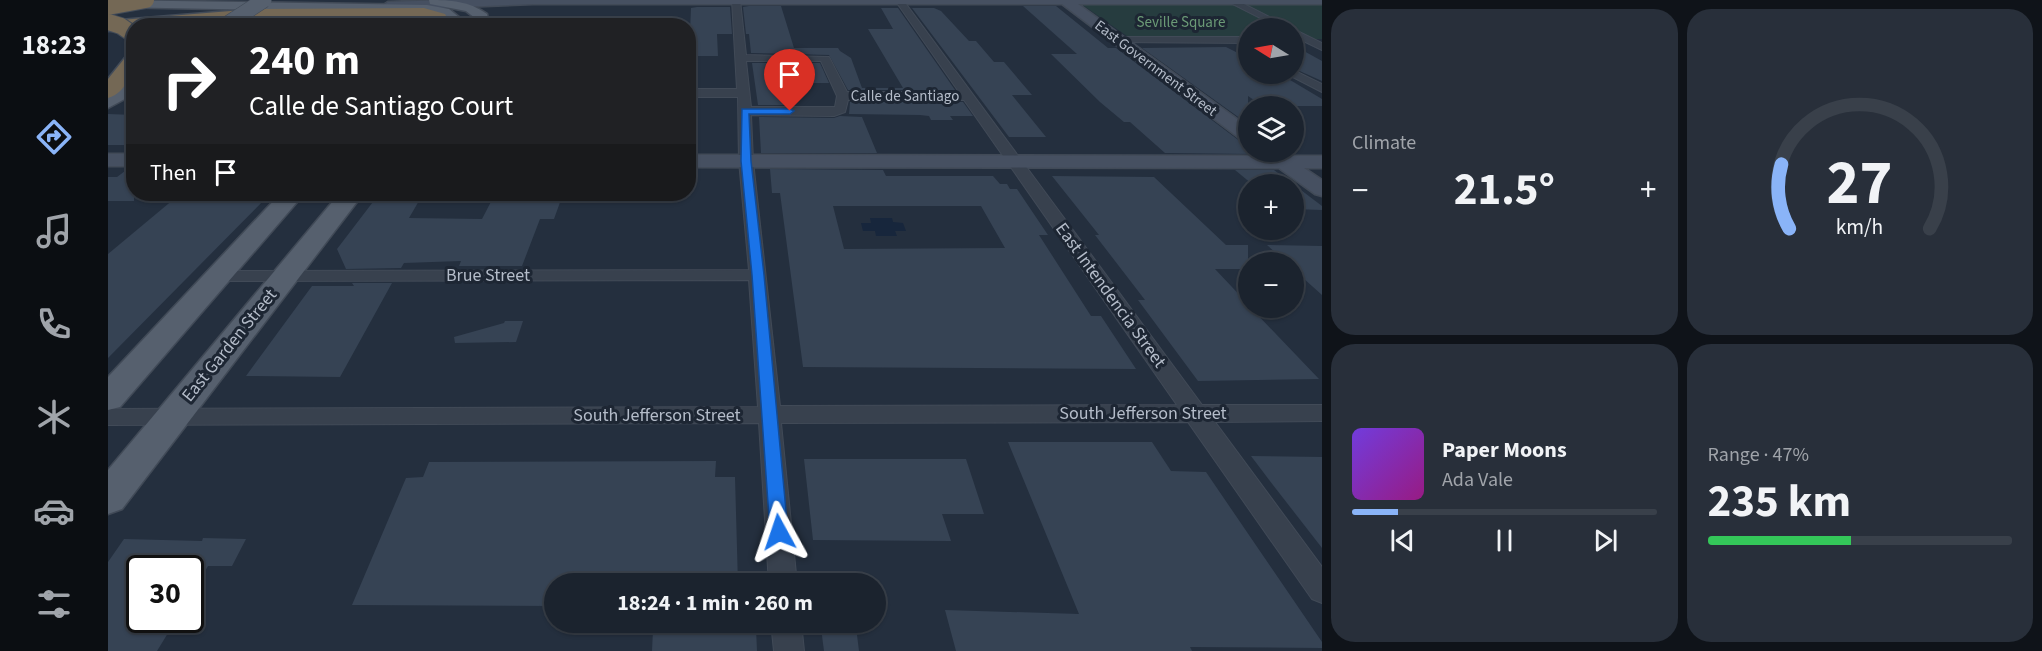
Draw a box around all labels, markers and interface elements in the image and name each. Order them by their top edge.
park label: Seville Square [1137,12,1225,33]
street label: East Government Street [1090,15,1221,121]
north arrow [1238,18,1304,84]
map controls [1238,18,1304,318]
text: 18:23 [21,26,87,65]
text: 240 m [249,31,360,91]
icon: right [150,42,228,120]
pin [764,49,815,111]
icon: arrive [773,58,806,91]
street label: Calle de Santiago [851,86,959,107]
text: Calle de Santiago Court [249,87,513,126]
button: layers [1238,96,1304,162]
icon: directions [33,116,75,158]
text: Climate [1352,129,1416,157]
text: 27 [1827,139,1893,228]
icon: arrive [209,156,242,189]
text: Then [150,157,197,189]
text: 21.5° [1454,158,1555,222]
text: − [1352,167,1368,214]
text: + [1640,167,1657,214]
button: + [1238,174,1304,240]
icon: music [33,210,75,252]
text: km/h [1836,212,1884,243]
street label: East Intendencia Street [1049,218,1172,373]
button: − [1238,252,1304,318]
street label: Brue Street [446,263,530,288]
street label: East Garden Street [176,283,283,407]
icon: phone [33,303,75,345]
icon: climate [33,396,75,438]
street label: South Jefferson Street [1059,401,1227,426]
street label: South Jefferson Street [573,403,741,428]
text: Paper Moons [1442,434,1567,466]
text: Range · 47% [1708,441,1809,469]
text: Ada Vale [1442,466,1513,494]
text: 235 km [1708,470,1851,534]
icon: car [33,490,75,532]
position arrow [747,500,811,564]
icon: previous [1386,524,1419,557]
icon: pause [1488,524,1521,557]
icon: next [1589,524,1622,557]
speed limit sign: 30 [126,555,204,633]
icon: filters [33,583,75,625]
text: 18:24 · 1 min · 260 m [617,587,813,619]

